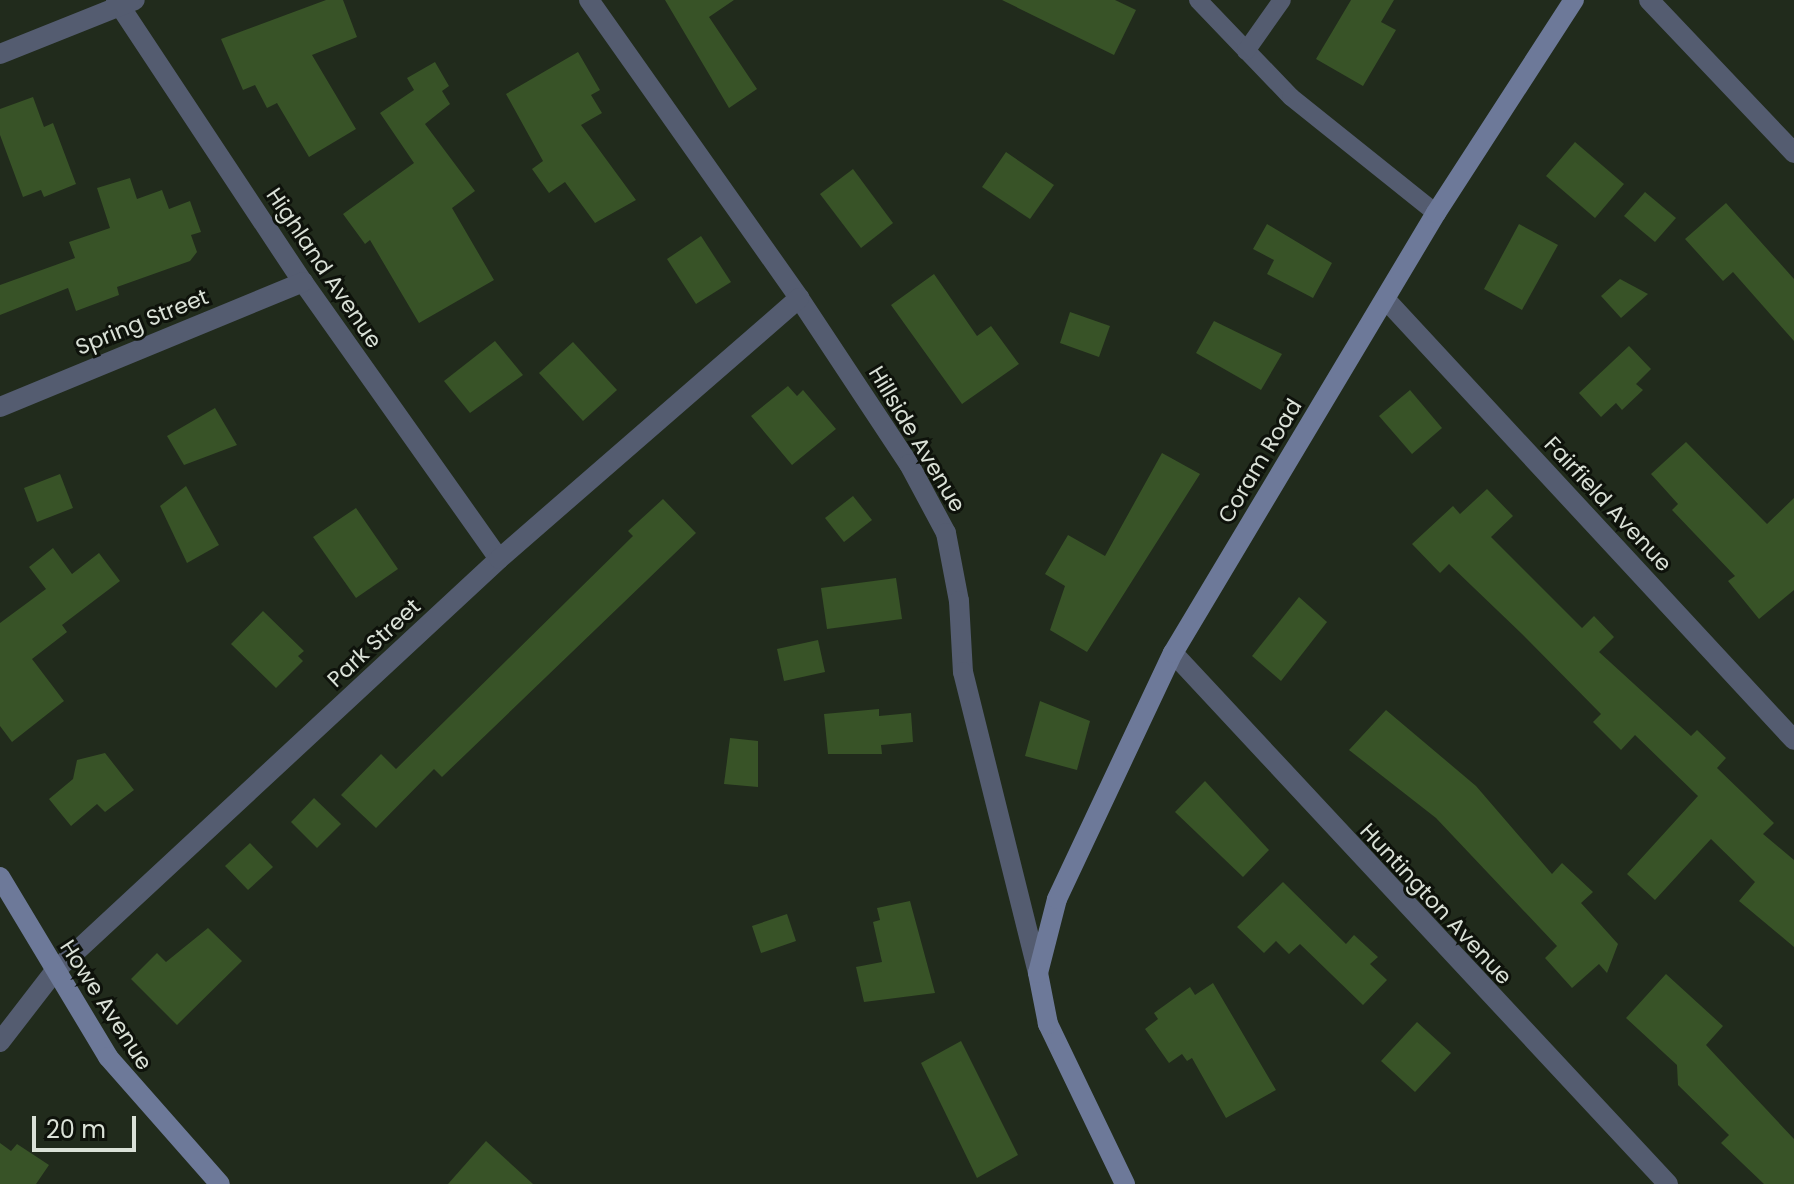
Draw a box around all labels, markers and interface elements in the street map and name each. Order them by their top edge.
street label: Highland Avenue [261,183,387,353]
street label: Spring Street [72,283,212,361]
street label: Hillside Avenue [863,361,971,517]
street label: Coram Road [1213,394,1307,528]
street label: Fairfield Avenue [1539,431,1677,577]
street label: Park Street [322,593,426,693]
street label: Huntington Avenue [1355,818,1517,990]
street label: Howe Avenue [54,935,158,1075]
scale bar [36,1100,140,1150]
text: 20 m [46,1113,106,1146]

